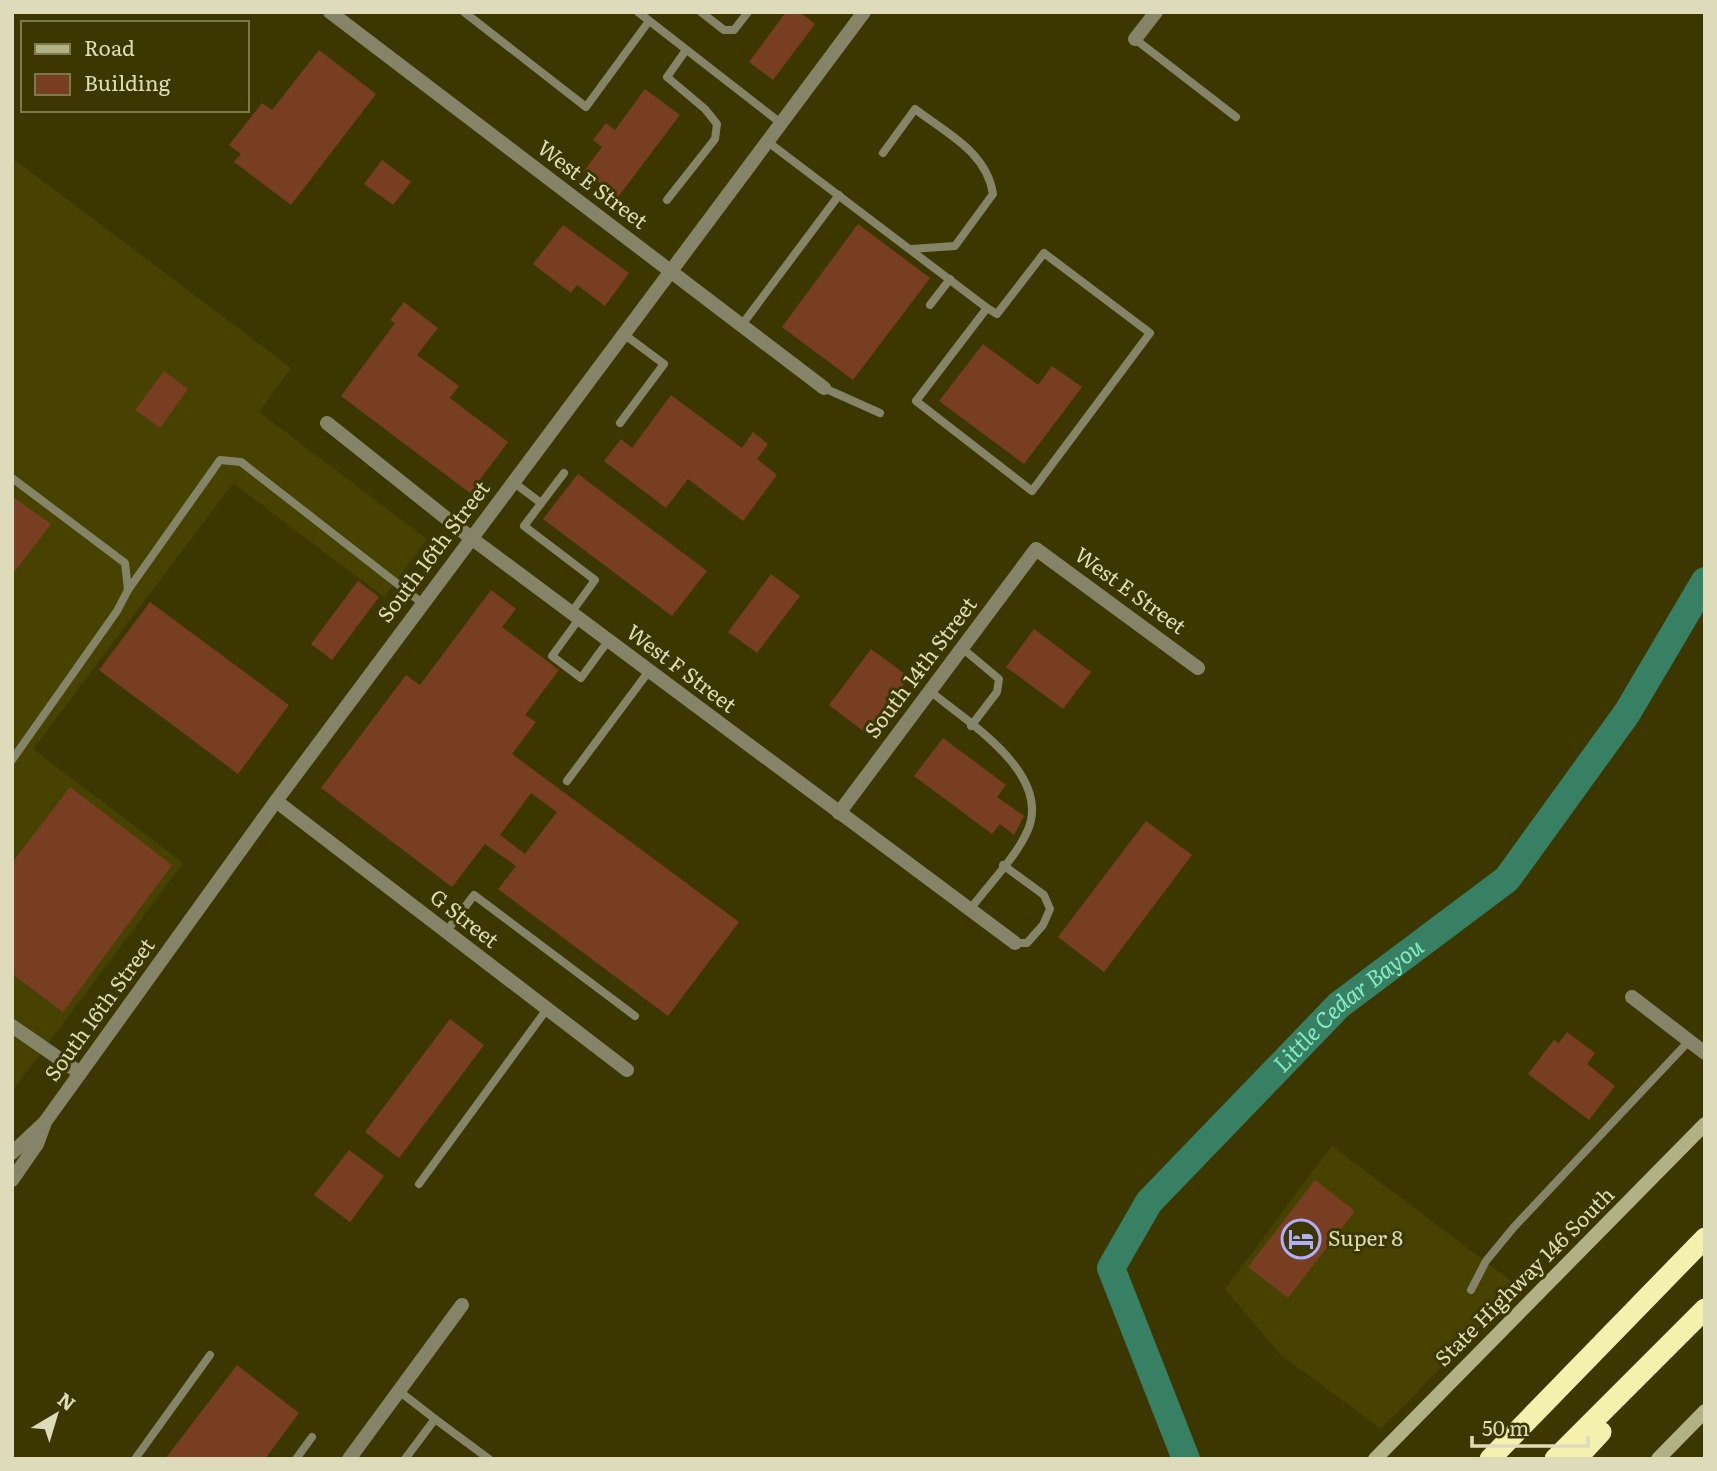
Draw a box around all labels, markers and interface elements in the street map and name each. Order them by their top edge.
legend [21,21,248,112]
text: Road [84,31,135,62]
text: Building [84,66,171,97]
street label: West E Street [532,131,656,235]
street label: South 16th Street [368,473,496,628]
street label: West E Street [1069,538,1194,640]
street label: South 14th Street [855,589,983,744]
street label: West F Street [621,615,744,719]
street label: G Street [424,880,507,954]
water label: Little Cedar Bayou [1264,928,1430,1079]
street label: South 16th Street [35,930,161,1087]
street label: State Highway 146 South [1426,1178,1620,1372]
hotel icon: Super 8 [1280,1218,1322,1260]
place label: Super 8 [1328,1221,1403,1252]
north arrow [21,1380,91,1450]
text: N [52,1385,82,1417]
scale bar [1472,1404,1588,1448]
text: 50 m [1482,1411,1529,1442]

